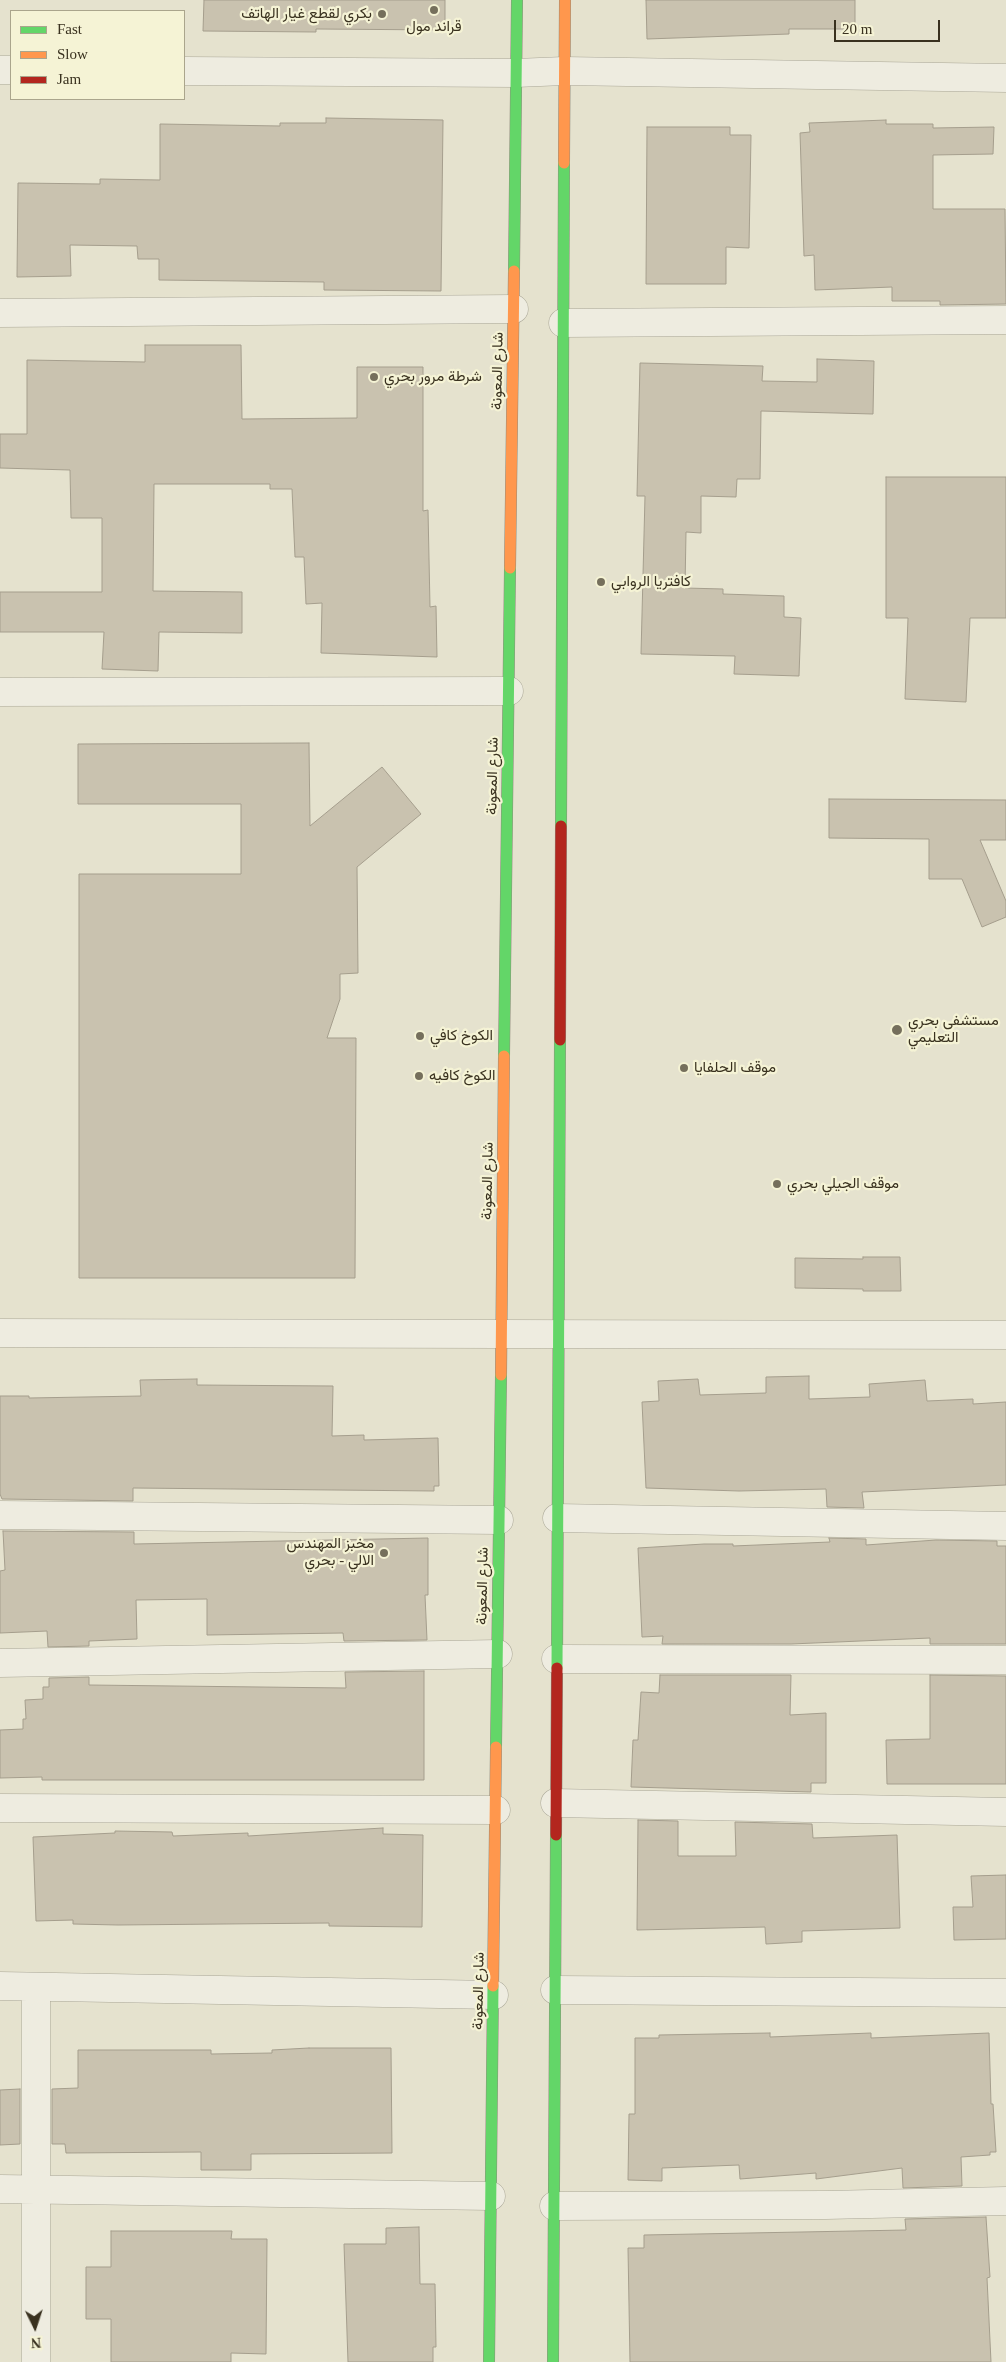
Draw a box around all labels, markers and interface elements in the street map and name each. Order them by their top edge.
marker: قراند مول [428,4,440,16]
place label: بكري لقطع غيار الهاتف [241,5,372,23]
marker: بكري لقطع غيار الهاتف [376,8,388,20]
legend [10,10,185,100]
scale bar [836,10,942,42]
place label: قراند مول [406,18,462,36]
text: Fast [57,21,82,37]
text: 20 m [842,21,872,37]
text: Slow [57,46,88,62]
text: Jam [57,71,81,87]
street label: شارع المعونة [488,332,508,410]
place label: شرطة مرور بحري [384,368,482,386]
marker: شرطة مرور بحري [368,371,380,383]
place label: كافتريا الروابي [611,573,691,591]
marker: كافتريا الروابي [595,576,607,588]
street label: شارع المعونة [483,737,503,815]
place label: مستشفى بحري التعليمي [908,1012,999,1047]
marker: مستشفى بحري التعليمي [890,1023,904,1037]
place label: الكوخ كافي [430,1027,493,1045]
marker: الكوخ كافي [414,1030,426,1042]
place label: موقف الحلفايا [694,1059,776,1077]
marker: موقف الحلفايا [678,1062,690,1074]
place label: الكوخ كافيه [429,1067,496,1085]
marker: الكوخ كافيه [413,1070,425,1082]
street label: شارع المعونة [478,1142,498,1220]
place label: موقف الجيلي بحري [787,1175,899,1193]
marker: موقف الجيلي بحري [771,1178,783,1190]
place label: مخبز المهندس الالي - بحري [286,1535,374,1570]
marker: مخبز المهندس الالي - بحري [378,1547,390,1559]
street label: شارع المعونة [473,1547,493,1625]
street label: شارع المعونة [469,1952,489,2030]
north arrow [10,2302,60,2352]
text: N [31,2335,42,2350]

